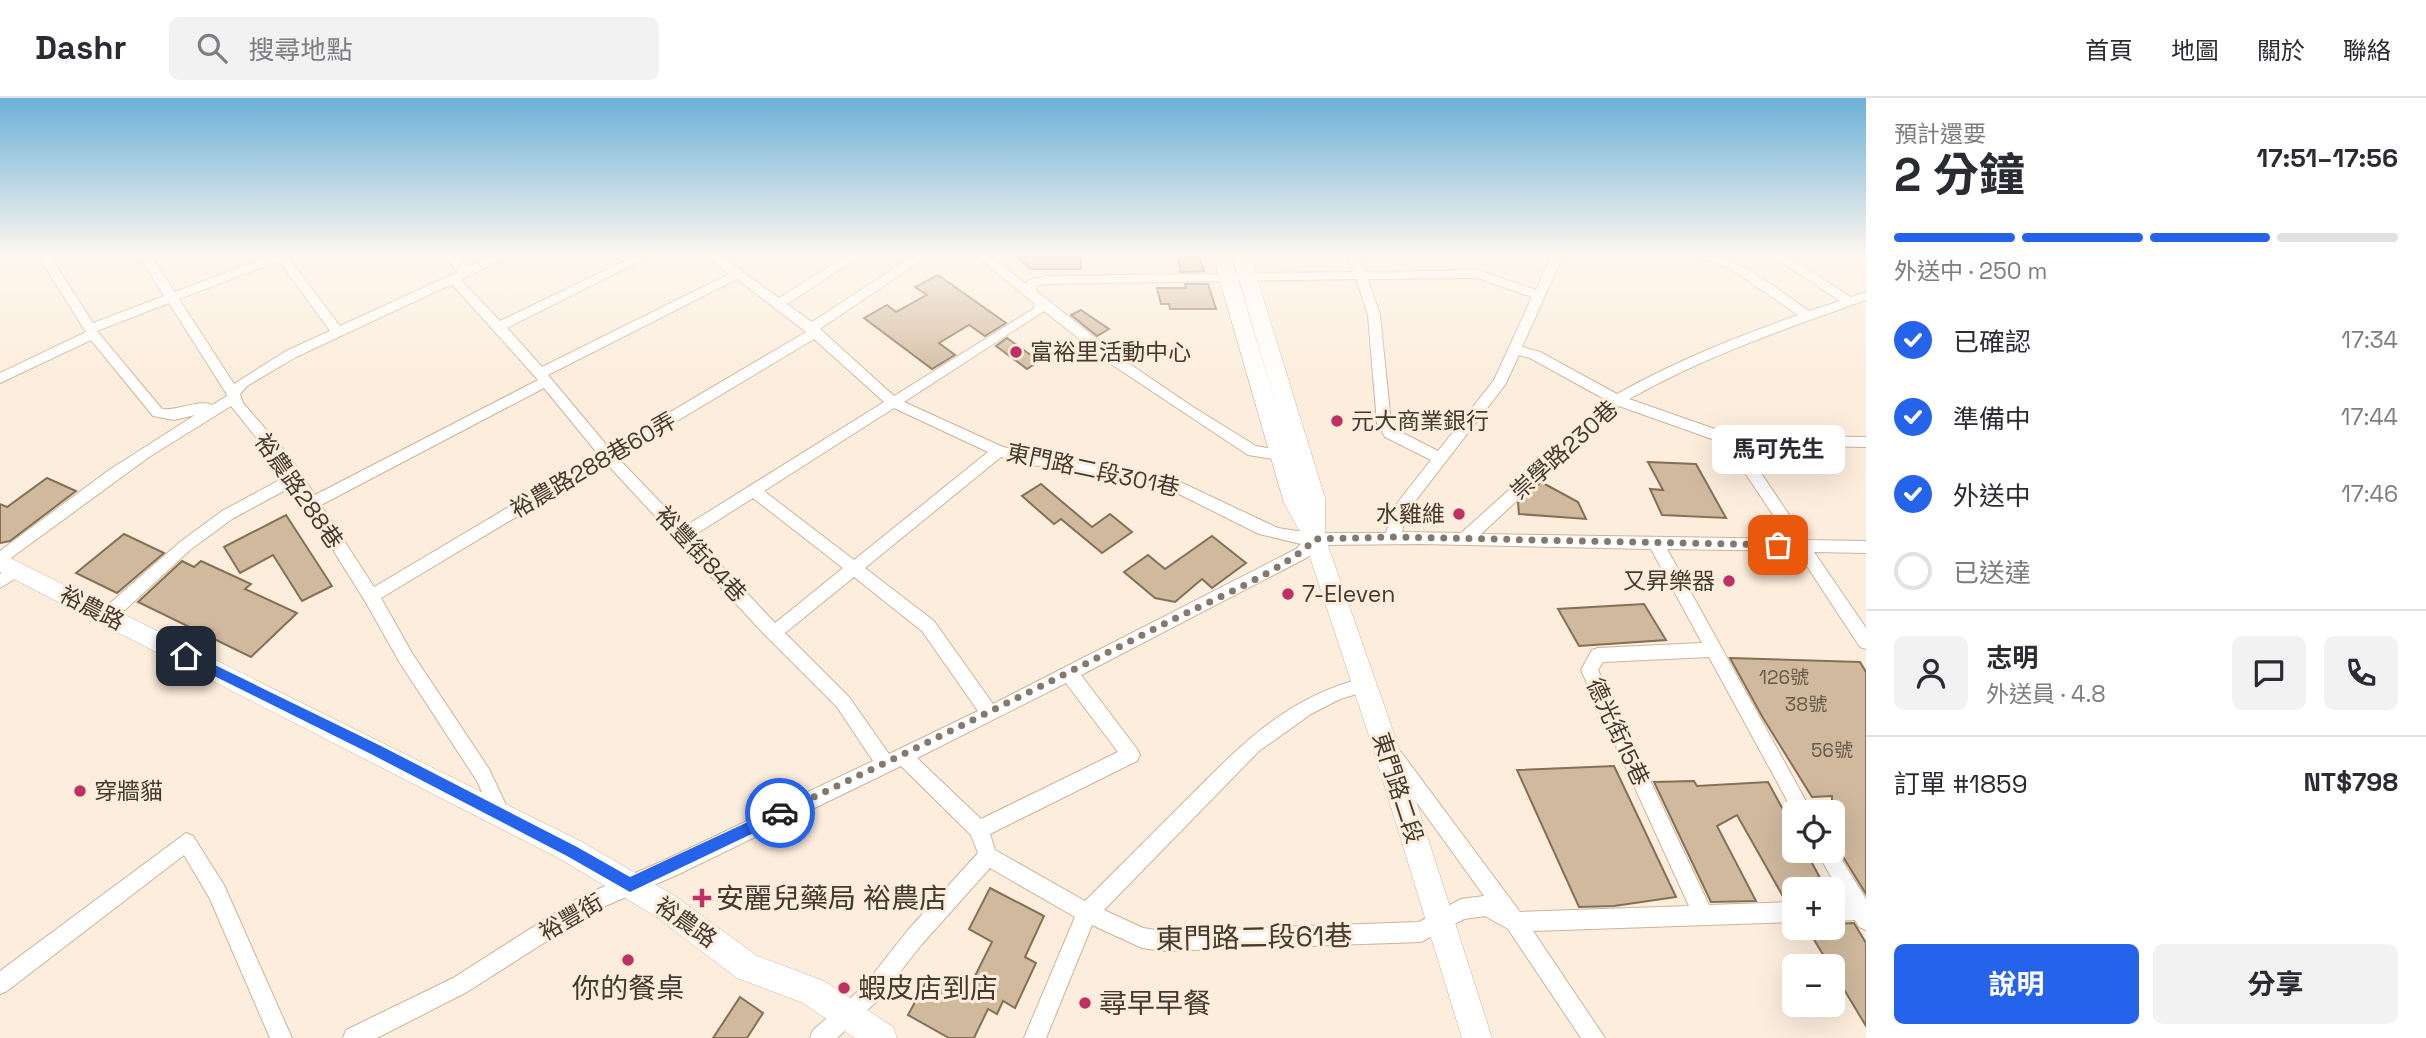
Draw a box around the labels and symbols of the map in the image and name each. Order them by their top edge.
place label: 富裕里活動中心 [1030,337,1191,367]
marker: 富裕里活動中心 [1008,344,1024,360]
street label: 崇學路230巷 [1504,394,1624,506]
street label: 裕農路288巷60弄 [505,405,681,525]
place label: 元大商業銀行 [1351,406,1489,436]
marker: 元大商業銀行 [1329,413,1345,429]
callout: 馬可先生 [1712,426,1844,475]
street label: 裕農路288巷 [248,427,350,555]
street label: 東門路二段301巷 [1004,437,1182,503]
place label: 水雞維 [1376,499,1445,529]
street label: 裕豐街84巷 [649,500,753,608]
marker: 水雞維 [1451,506,1467,522]
pin [1748,515,1808,575]
place label: 又昇樂器 [1623,566,1715,596]
marker: 又昇樂器 [1721,573,1737,589]
street label: 裕農路 [54,579,130,637]
place label: 7-Eleven [1302,579,1395,609]
marker: 7-Eleven [1280,586,1296,602]
pin [156,626,216,686]
house number: 126號 [1759,665,1809,690]
street label: 德光街15巷 [1580,673,1656,791]
house number: 38號 [1785,692,1827,717]
street label: 東門路二段 [1366,729,1430,847]
house number: 56號 [1811,738,1853,763]
place label: 穿牆貓 [94,776,163,806]
courier [745,778,815,848]
marker: 穿牆貓 [72,783,88,799]
place label: 安麗兒藥局 裕農店 [716,880,947,916]
street label: 裕豐街 [534,887,608,947]
street label: 裕農路 [649,890,723,954]
marker: 安麗兒藥局 裕農店 [694,890,710,906]
street label: 東門路二段61巷 [1155,917,1353,957]
marker: 你的餐桌 [620,952,636,968]
place label: 你的餐桌 [572,970,684,1006]
place label: 蝦皮店到店 [858,970,998,1006]
marker: 蝦皮店到店 [836,980,852,996]
place label: 尋早早餐 [1099,985,1211,1021]
marker: 尋早早餐 [1077,995,1093,1011]

